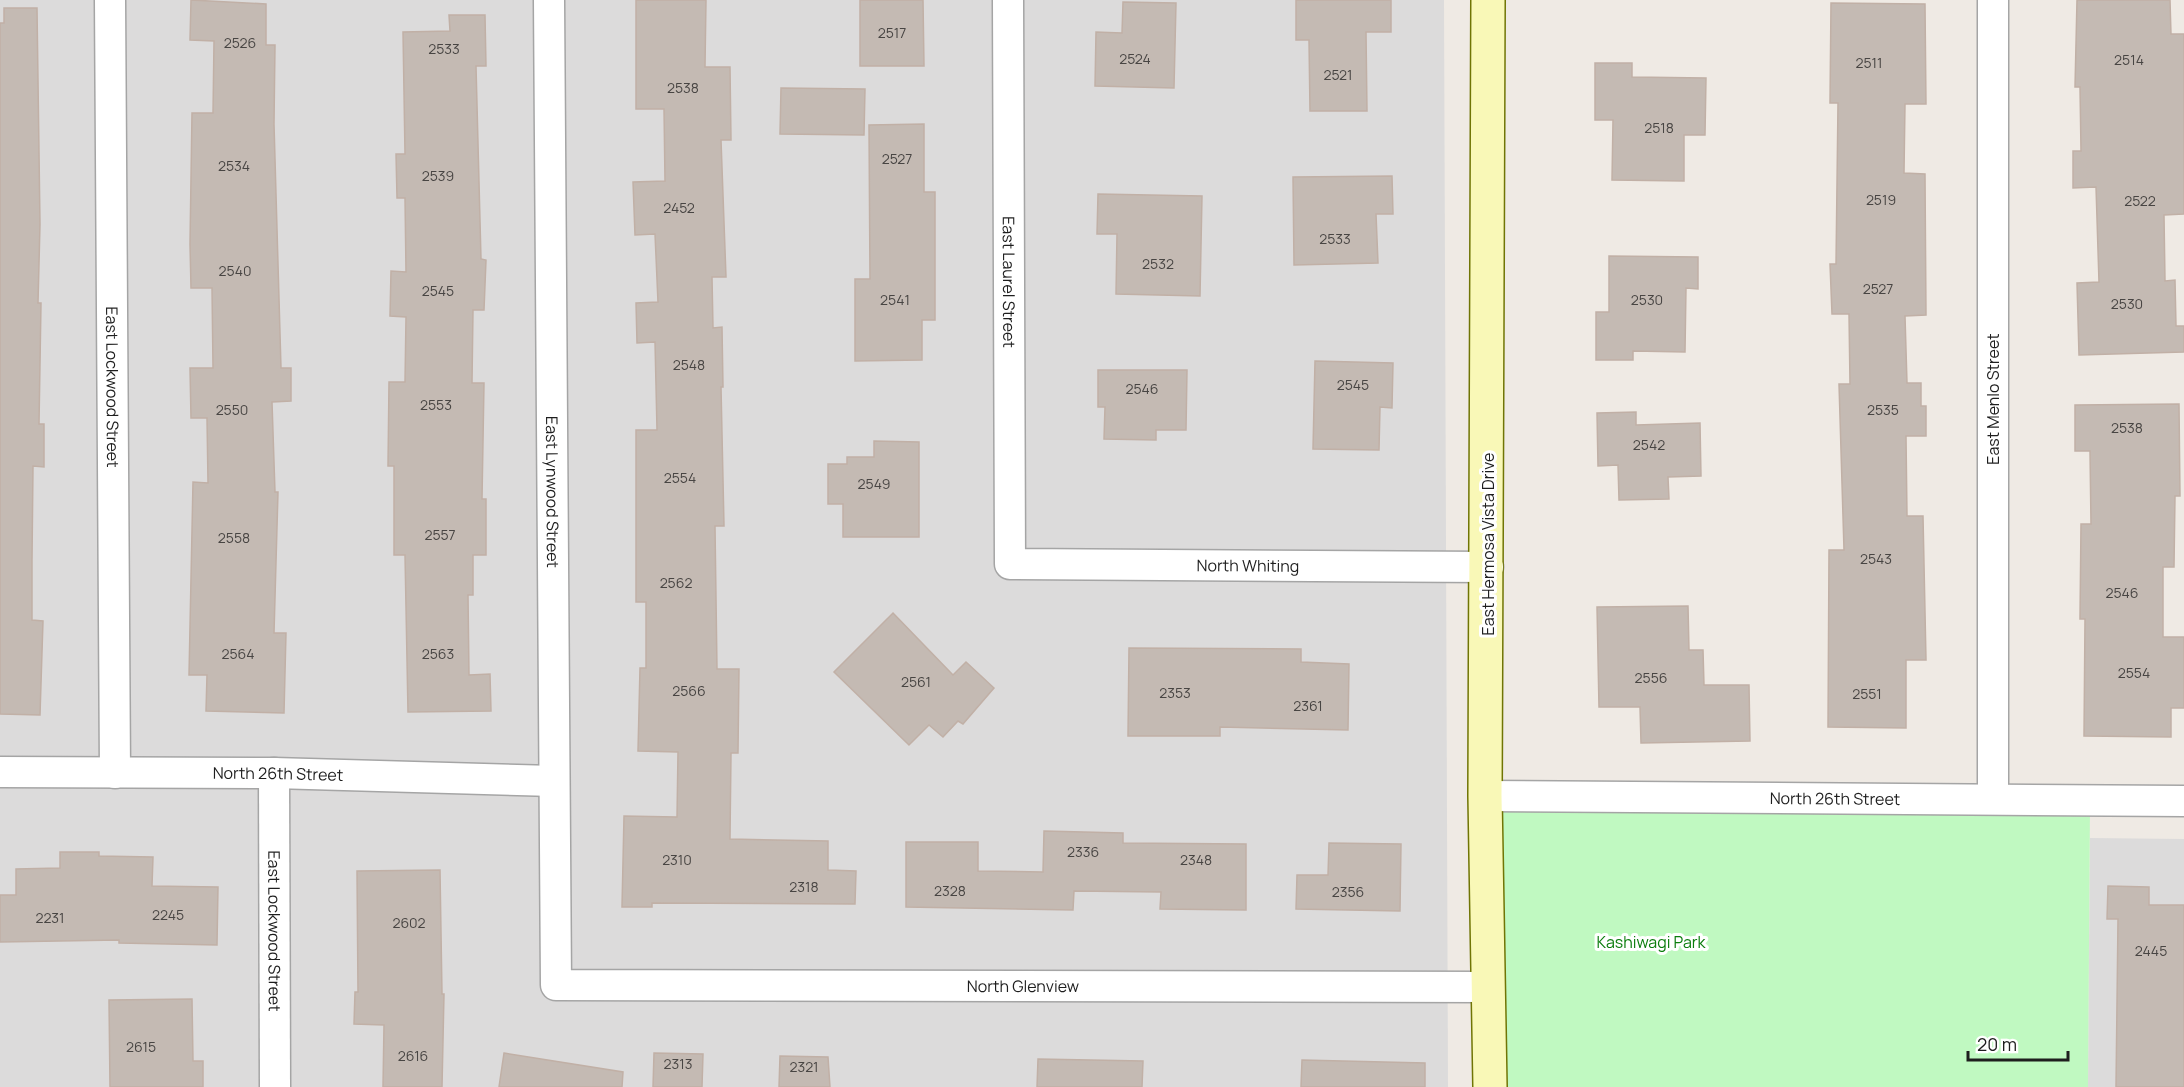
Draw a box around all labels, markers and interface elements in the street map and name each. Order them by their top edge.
house number: 2517 [878,23,906,42]
house number: 2526 [224,33,256,52]
house number: 2533 [428,39,460,58]
house number: 2524 [1119,49,1151,68]
house number: 2514 [2114,50,2144,69]
house number: 2511 [1856,53,1883,72]
house number: 2521 [1323,65,1353,84]
house number: 2538 [667,78,699,97]
house number: 2518 [1644,118,1674,137]
house number: 2527 [882,149,912,168]
house number: 2534 [218,156,250,175]
house number: 2539 [422,166,454,185]
house number: 2519 [1866,190,1896,209]
house number: 2522 [2124,191,2156,210]
house number: 2452 [663,198,695,217]
street label: East Laurel Street [998,216,1020,348]
house number: 2533 [1319,229,1351,248]
house number: 2532 [1142,254,1174,273]
house number: 2540 [219,261,251,280]
house number: 2527 [1863,279,1893,298]
house number: 2545 [422,281,454,300]
house number: 2541 [880,290,910,309]
house number: 2530 [1631,290,1663,309]
house number: 2530 [2111,294,2143,313]
street label: East Lockwood Street [101,306,124,468]
street label: East Menlo Street [1982,333,2004,465]
house number: 2548 [673,355,705,374]
house number: 2545 [1337,375,1369,394]
house number: 2546 [1125,379,1159,398]
house number: 2553 [420,395,452,414]
house number: 2550 [216,400,248,419]
house number: 2535 [1867,400,1899,419]
street label: East Lynwood Street [541,416,564,568]
house number: 2538 [2111,418,2143,437]
house number: 2542 [1633,435,1665,454]
street label: East Hermosa Vista Drive [1477,453,1499,635]
house number: 2554 [664,468,696,487]
house number: 2549 [858,474,890,493]
house number: 2557 [424,525,456,544]
house number: 2558 [218,528,250,547]
house number: 2543 [1860,549,1892,568]
street label: North Whiting [1197,554,1299,577]
house number: 2562 [660,573,692,592]
house number: 2546 [2105,583,2139,602]
house number: 2564 [221,644,255,663]
house number: 2563 [422,644,454,663]
house number: 2554 [2118,663,2150,682]
house number: 2556 [1635,668,1667,687]
house number: 2561 [901,672,931,691]
house number: 2566 [672,681,706,700]
house number: 2353 [1159,683,1191,702]
house number: 2551 [1852,684,1882,703]
house number: 2361 [1293,696,1323,715]
street label: North 26th Street [213,762,344,786]
street label: North 26th Street [1770,787,1900,810]
house number: 2336 [1067,842,1099,861]
street label: East Lockwood Street [263,850,286,1012]
house number: 2310 [662,850,692,869]
house number: 2348 [1180,850,1212,869]
house number: 2318 [789,877,819,896]
house number: 2328 [934,881,966,900]
house number: 2356 [1332,882,1364,901]
house number: 2245 [152,905,184,924]
house number: 2231 [35,908,65,927]
house number: 2602 [392,913,426,932]
park label: Kashiwagi Park [1596,931,1707,953]
house number: 2445 [2135,941,2167,960]
street label: North Glenview [967,975,1079,997]
scale bar [1968,1024,2068,1062]
text: 20 m [1977,1032,2017,1056]
house number: 2615 [126,1037,156,1056]
house number: 2616 [398,1046,428,1065]
house number: 2313 [664,1054,692,1073]
house number: 2321 [789,1057,819,1076]

